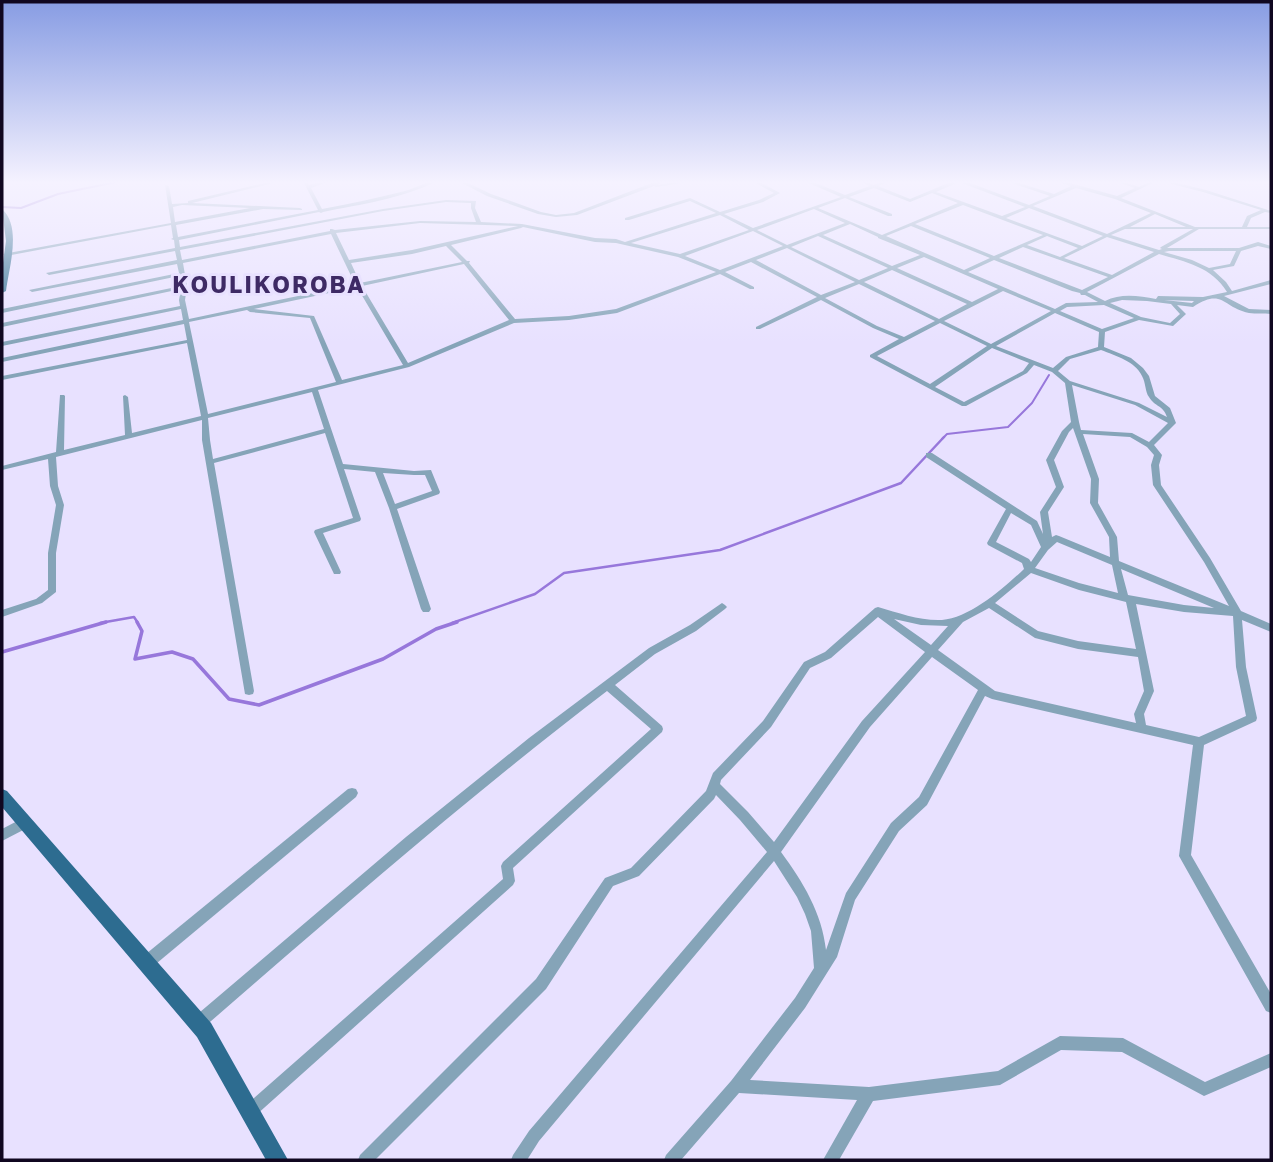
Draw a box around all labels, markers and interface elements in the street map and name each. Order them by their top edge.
district label: KOULIKOROBA [172,270,366,298]

